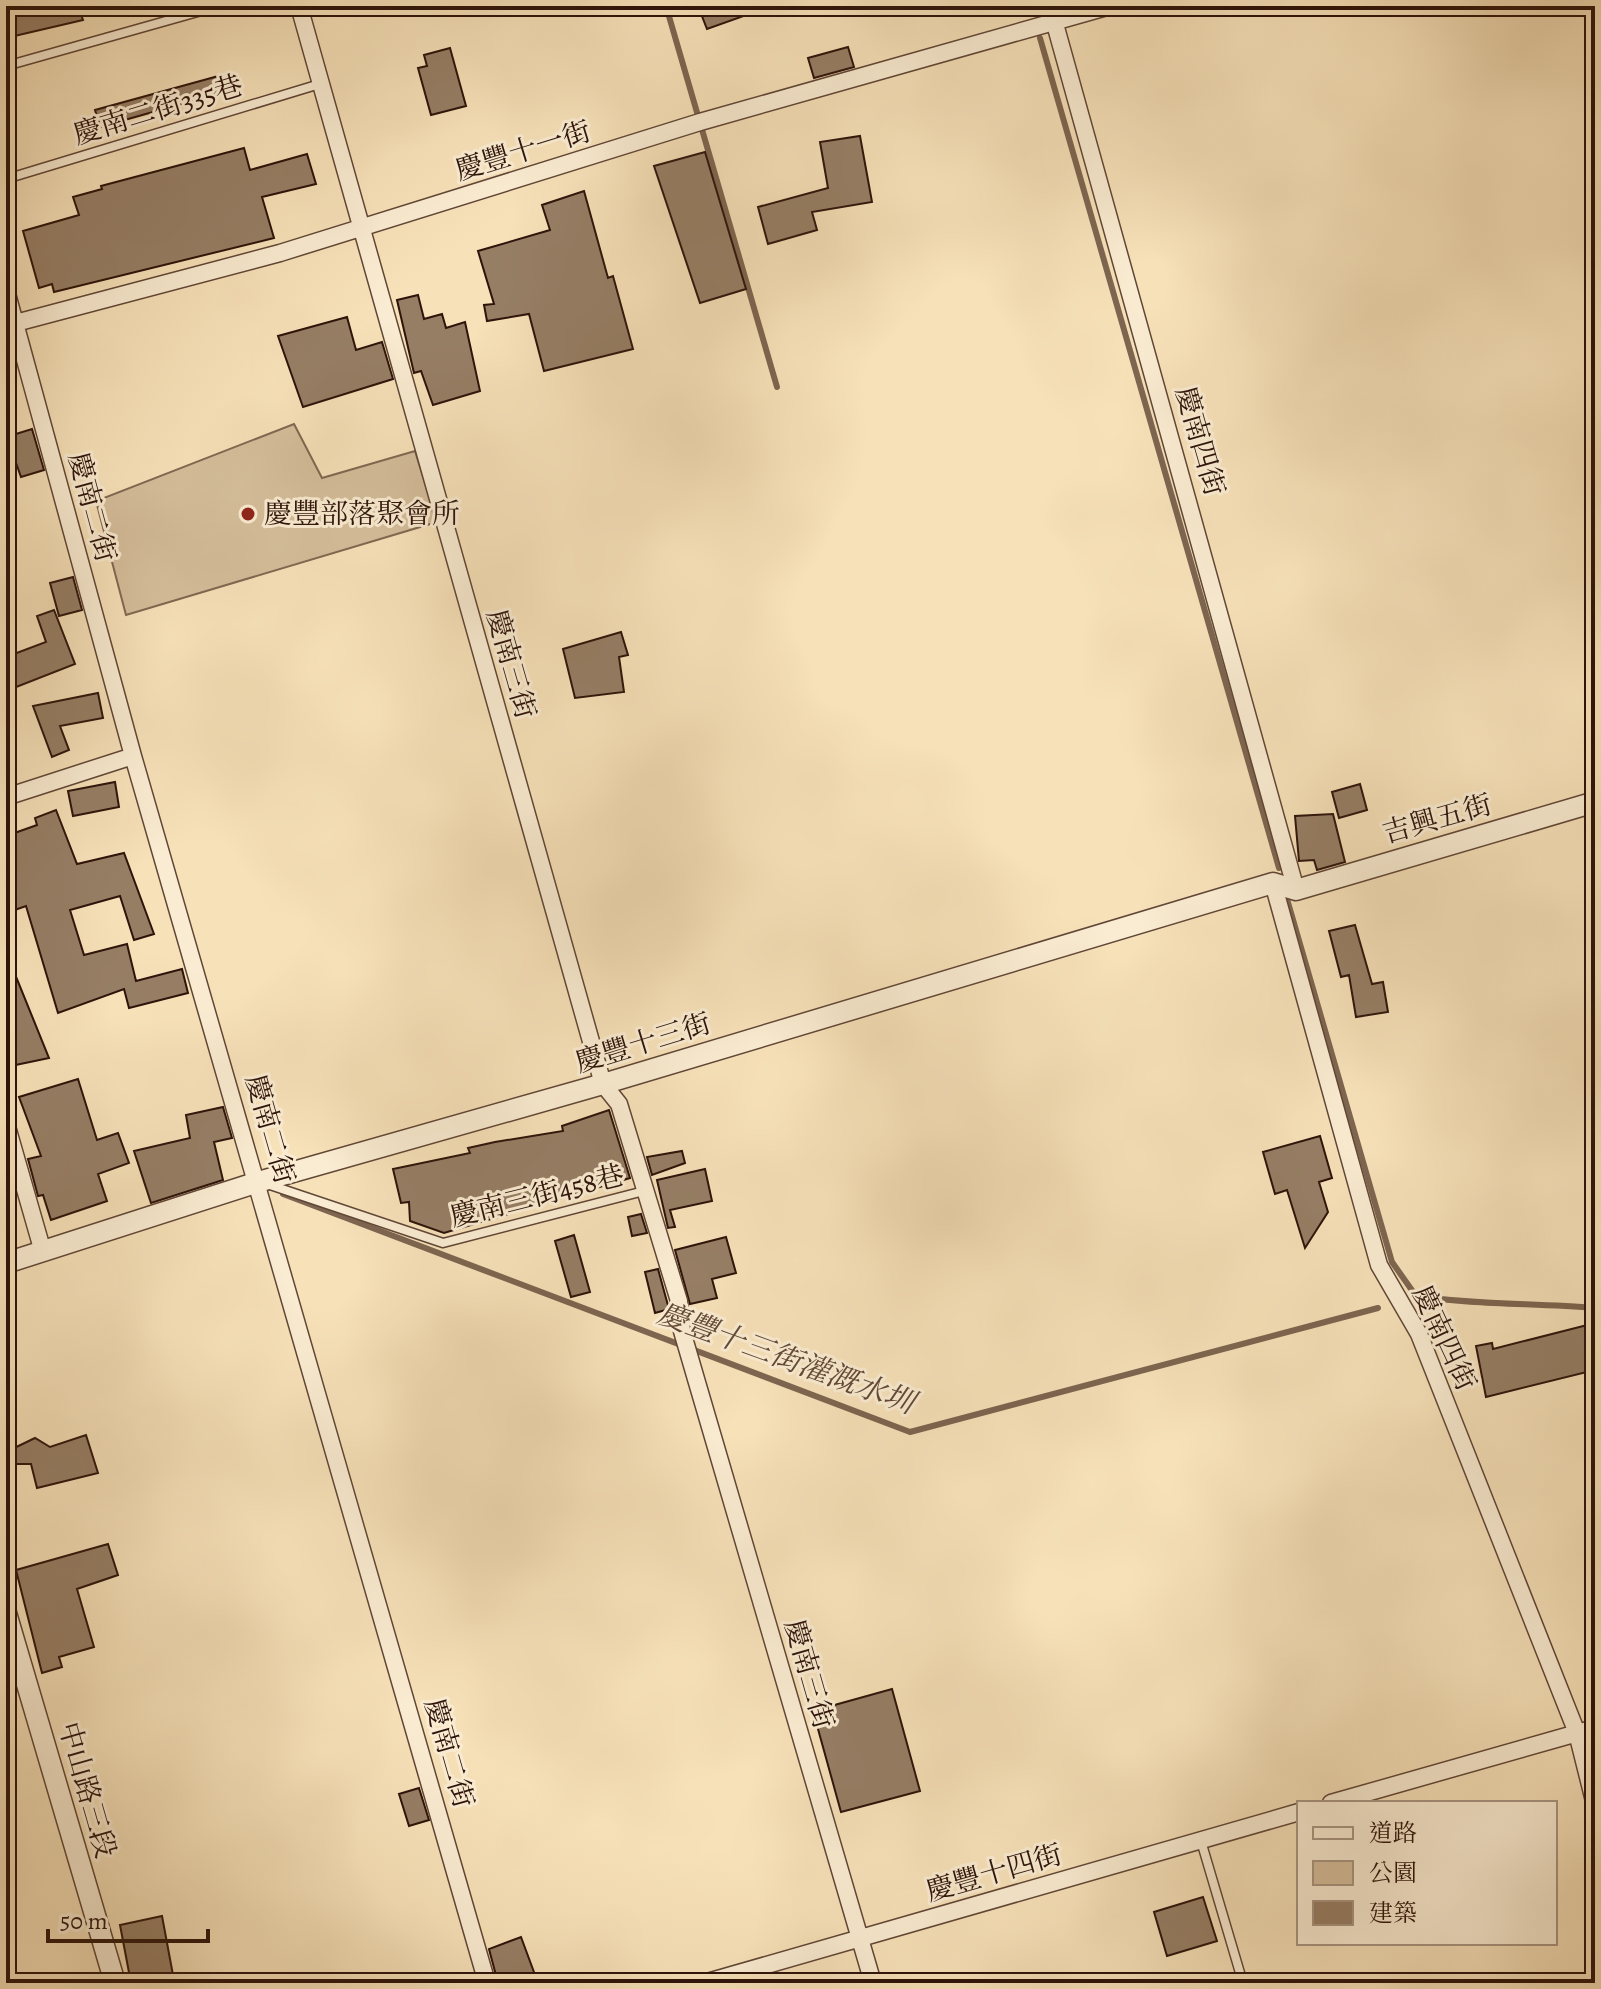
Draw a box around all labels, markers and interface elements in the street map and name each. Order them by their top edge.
street label: 慶南二街335巷 [69,66,247,154]
street label: 慶豐十一街 [450,112,596,190]
street label: 慶南四街 [1166,382,1234,500]
street label: 慶南二街 [59,448,125,566]
place label: 慶豐部落聚會所 [264,495,460,533]
marker: 慶豐部落聚會所 [239,505,257,523]
street label: 慶南三街 [477,605,545,723]
street label: 吉興五街 [1378,785,1496,853]
street label: 慶豐十三街 [570,1004,716,1082]
street label: 慶南二街 [236,1070,304,1188]
street label: 慶南三街458巷 [446,1156,628,1236]
street label: 慶南四街 [1403,1279,1485,1397]
water label: 慶豐十三街灌溉水圳 [652,1293,924,1425]
street label: 慶南三街 [775,1615,843,1733]
street label: 慶南二街 [415,1694,483,1812]
street label: 中山路三段 [49,1717,125,1863]
legend [1297,1801,1557,1945]
text: 道路 [1369,1817,1417,1849]
street label: 慶豐十四街 [921,1835,1067,1911]
text: 公園 [1369,1857,1417,1889]
scale bar [48,1893,208,1943]
text: 建築 [1369,1897,1417,1929]
text: 50 m [60,1905,108,1937]

